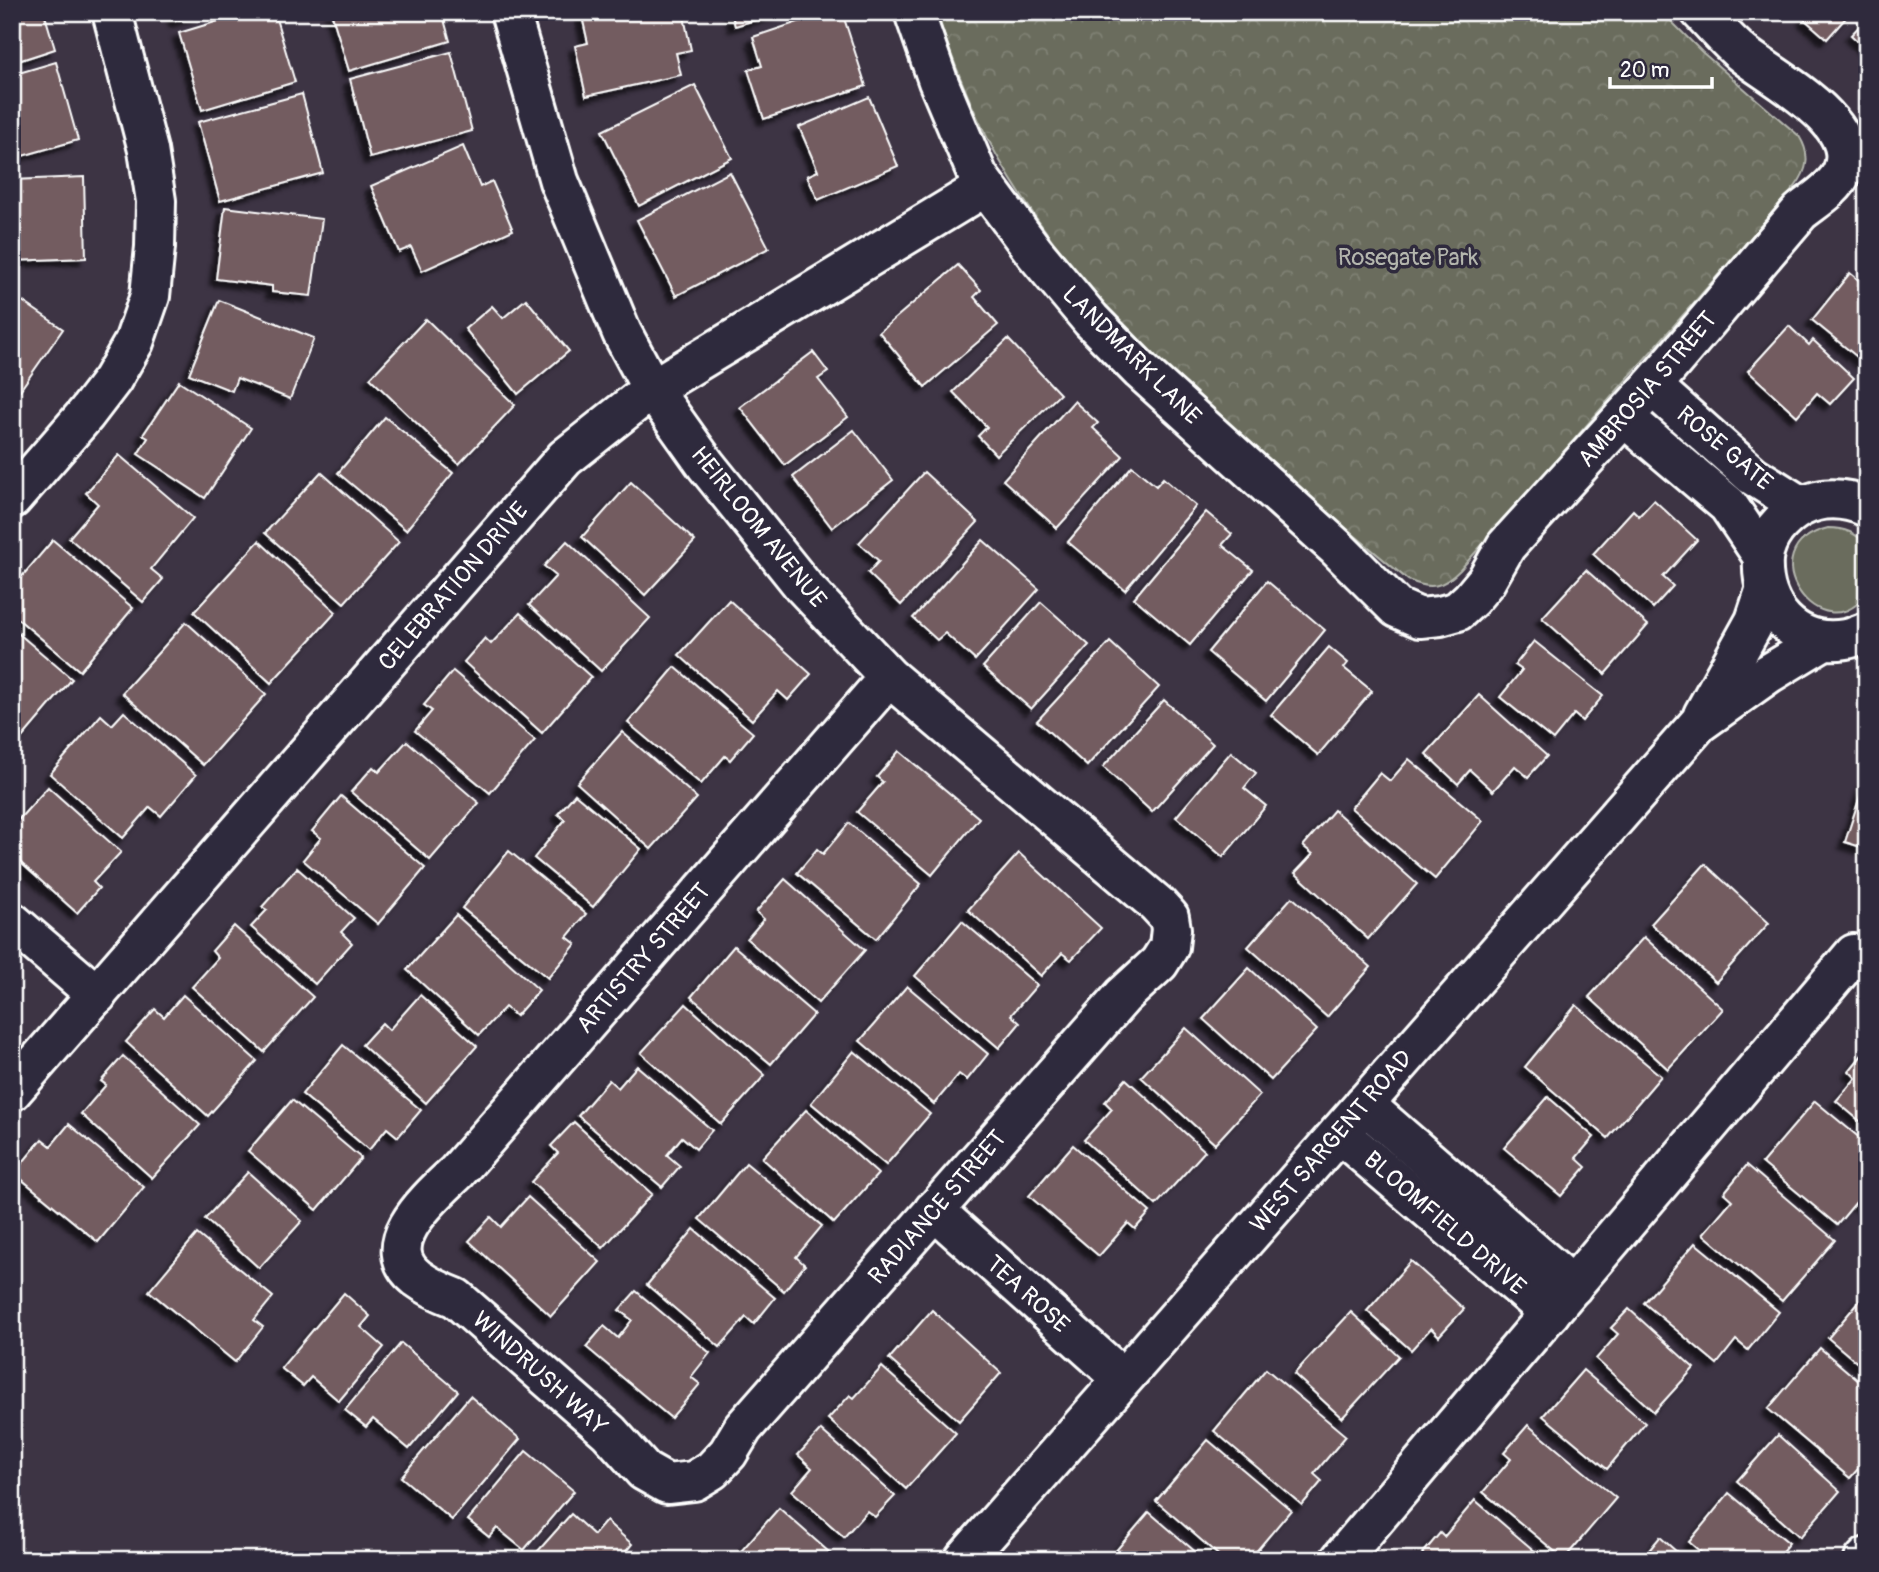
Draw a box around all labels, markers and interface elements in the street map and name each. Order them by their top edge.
scale bar [1610,46,1711,90]
text: 20 m [1620,57,1669,84]
park label: Rosegate Park [1338,243,1478,272]
street label: LANDMARK LANE [1056,280,1207,431]
street label: AMBROSIA STREET [1572,306,1723,473]
street label: ROSE GATE [1671,400,1779,497]
street label: HEIRLOOM AVENUE [685,441,833,614]
street label: CELEBRATION DRIVE [372,496,534,677]
street label: ARTISTRY STREET [570,877,716,1039]
street label: WEST SARGENT ROAD [1244,1044,1419,1239]
street label: RADIANCE STREET [862,1124,1012,1290]
street label: BLOOMFIELD DRIVE [1358,1145,1532,1302]
street label: TEA ROSE [980,1249,1075,1339]
street label: WINDRUSH WAY [466,1305,613,1441]

